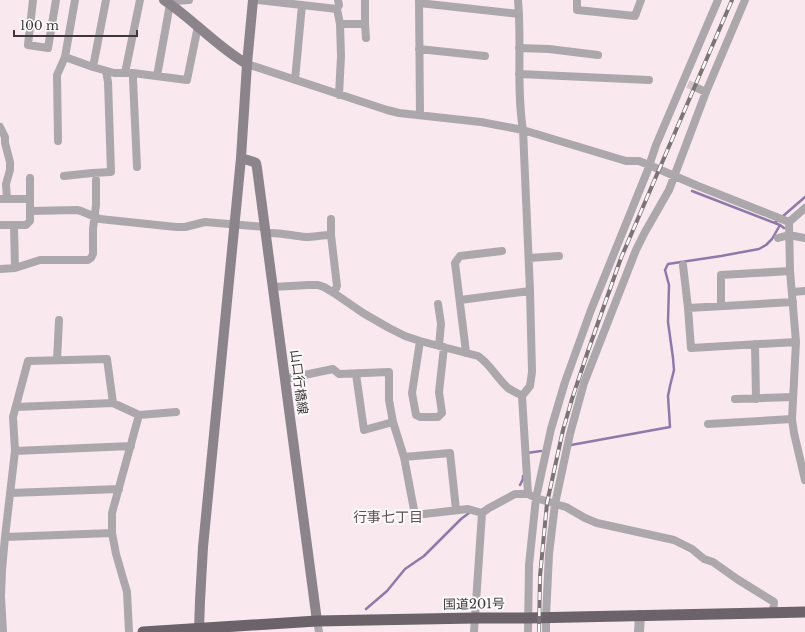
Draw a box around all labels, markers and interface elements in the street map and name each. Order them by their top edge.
scale bar [14,12,137,38]
text: 100 m [20,18,59,33]
street label: 山口行橋線 [287,349,311,415]
district label: 行事七丁目 [353,508,423,526]
street label: 国道201号 [443,595,505,613]

